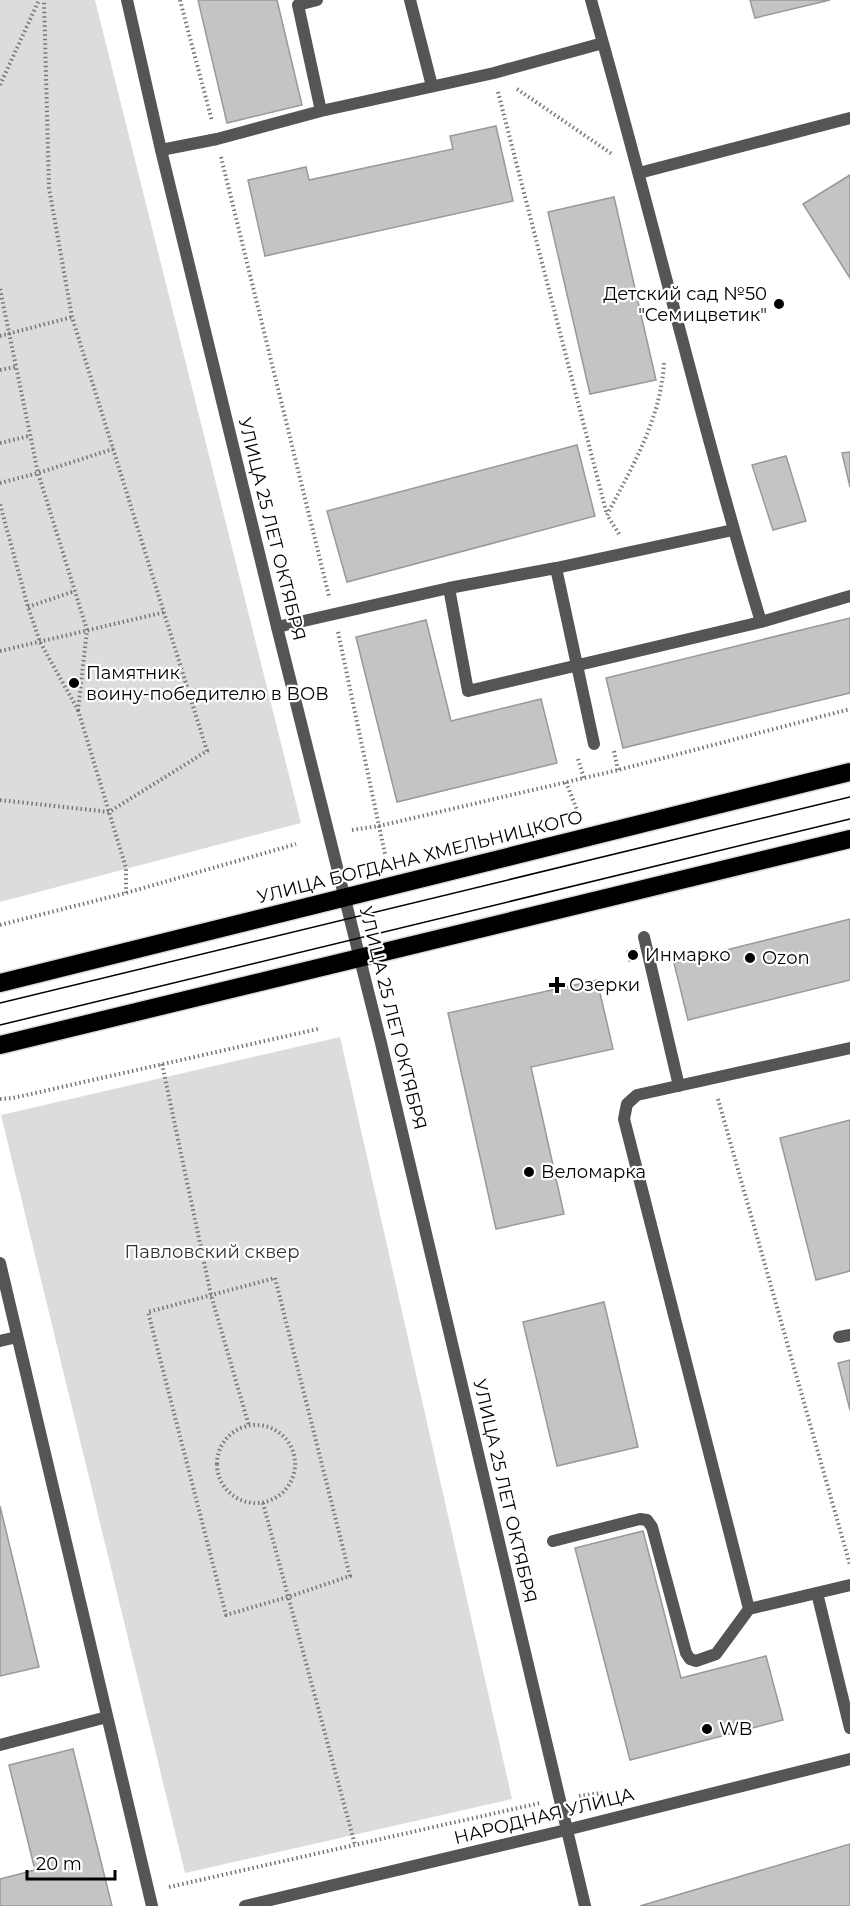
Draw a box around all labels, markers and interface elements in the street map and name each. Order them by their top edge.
place label: Детский сад №50 "Семицветик" [603,283,767,326]
marker: Детский сад №50 "Семицветик" [772,297,786,311]
street label: УЛИЦА 25 ЛЕТ ОКТЯБРЯ [234,415,310,643]
place label: Памятник воину-победителю в ВОВ [86,662,329,705]
marker: Памятник воину-победителю в ВОВ [67,676,81,690]
street label: УЛИЦА БОГДАНА ХМЕЛЬНИЦКОГО [255,806,585,908]
street label: УЛИЦА 25 ЛЕТ ОКТЯБРЯ [355,904,431,1132]
place label: Инмарко [645,944,731,966]
place label: Ozon [762,947,810,969]
marker: Инмарко [626,948,640,962]
marker: Ozon [743,951,757,965]
place label: Озерки [569,974,640,996]
marker: Озерки [550,978,564,992]
place label: Веломарка [541,1161,646,1183]
marker: Веломарка [522,1165,536,1179]
park label: Павловский сквер [124,1241,300,1263]
street label: УЛИЦА 25 ЛЕТ ОКТЯБРЯ [468,1377,542,1605]
place label: WB [719,1718,752,1740]
marker: WB [700,1722,714,1736]
street label: НАРОДНАЯ УЛИЦА [452,1783,637,1849]
scale bar [27,1843,116,1881]
text: 20 m [36,1853,82,1875]

